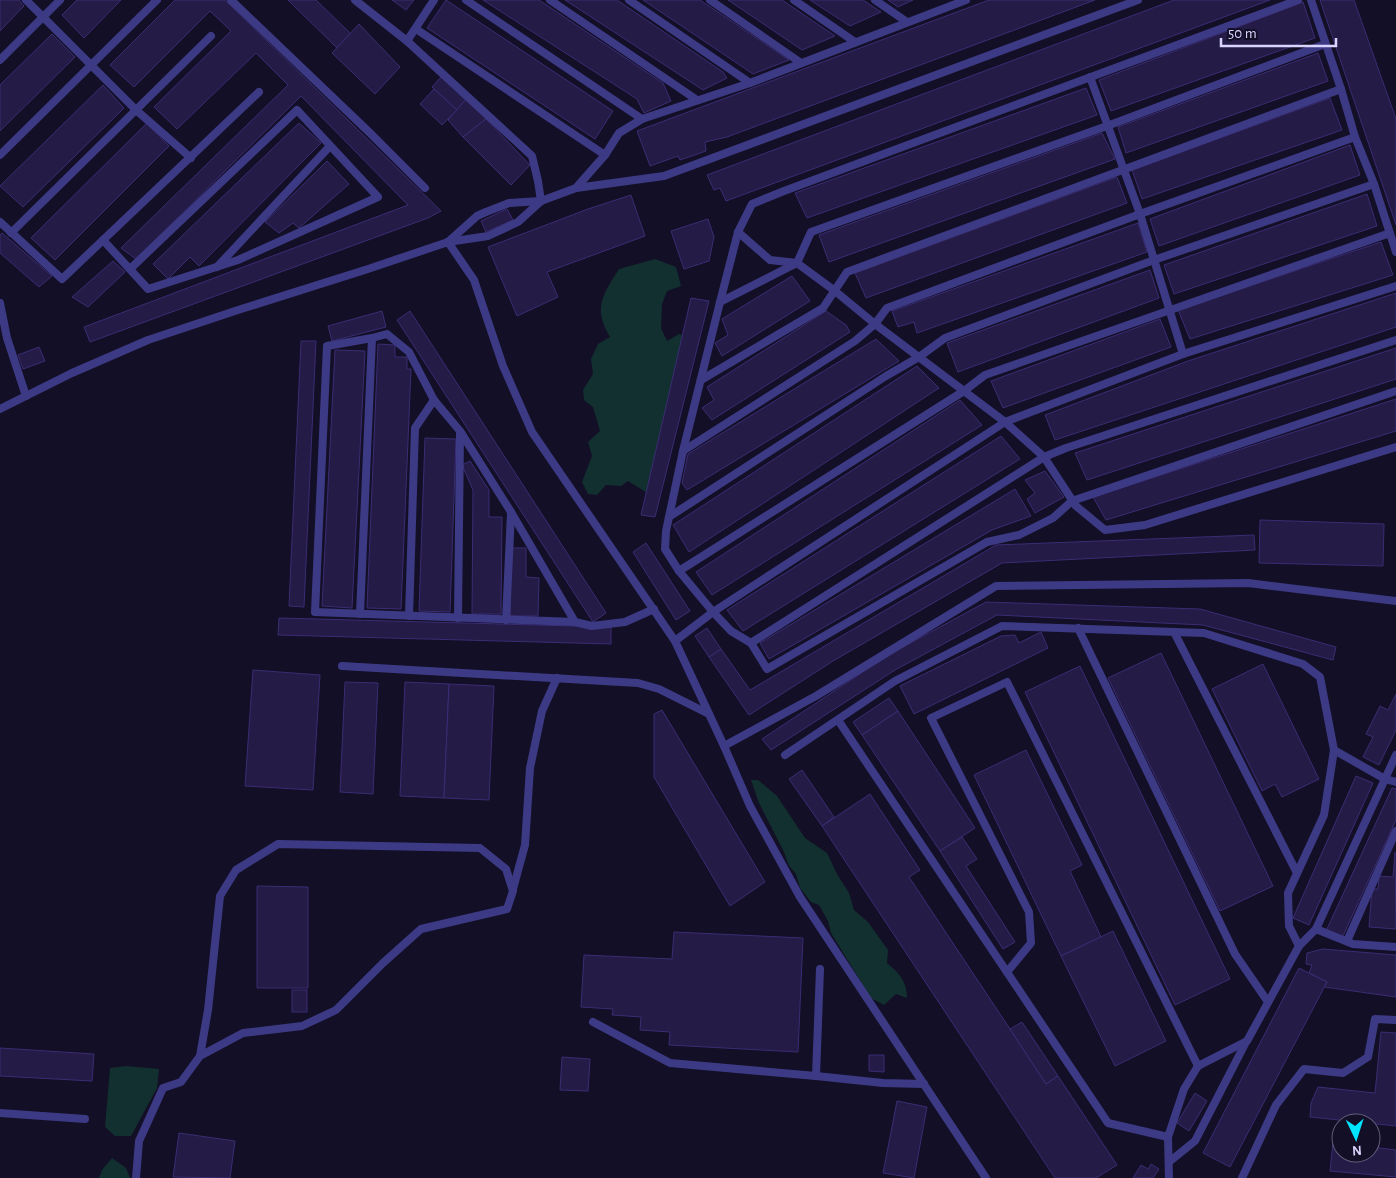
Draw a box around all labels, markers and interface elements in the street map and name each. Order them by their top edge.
scale bar [1221,15,1336,47]
text: 50 m [1228,26,1257,41]
north arrow [1331,1113,1381,1163]
text: N [1351,1143,1362,1157]

